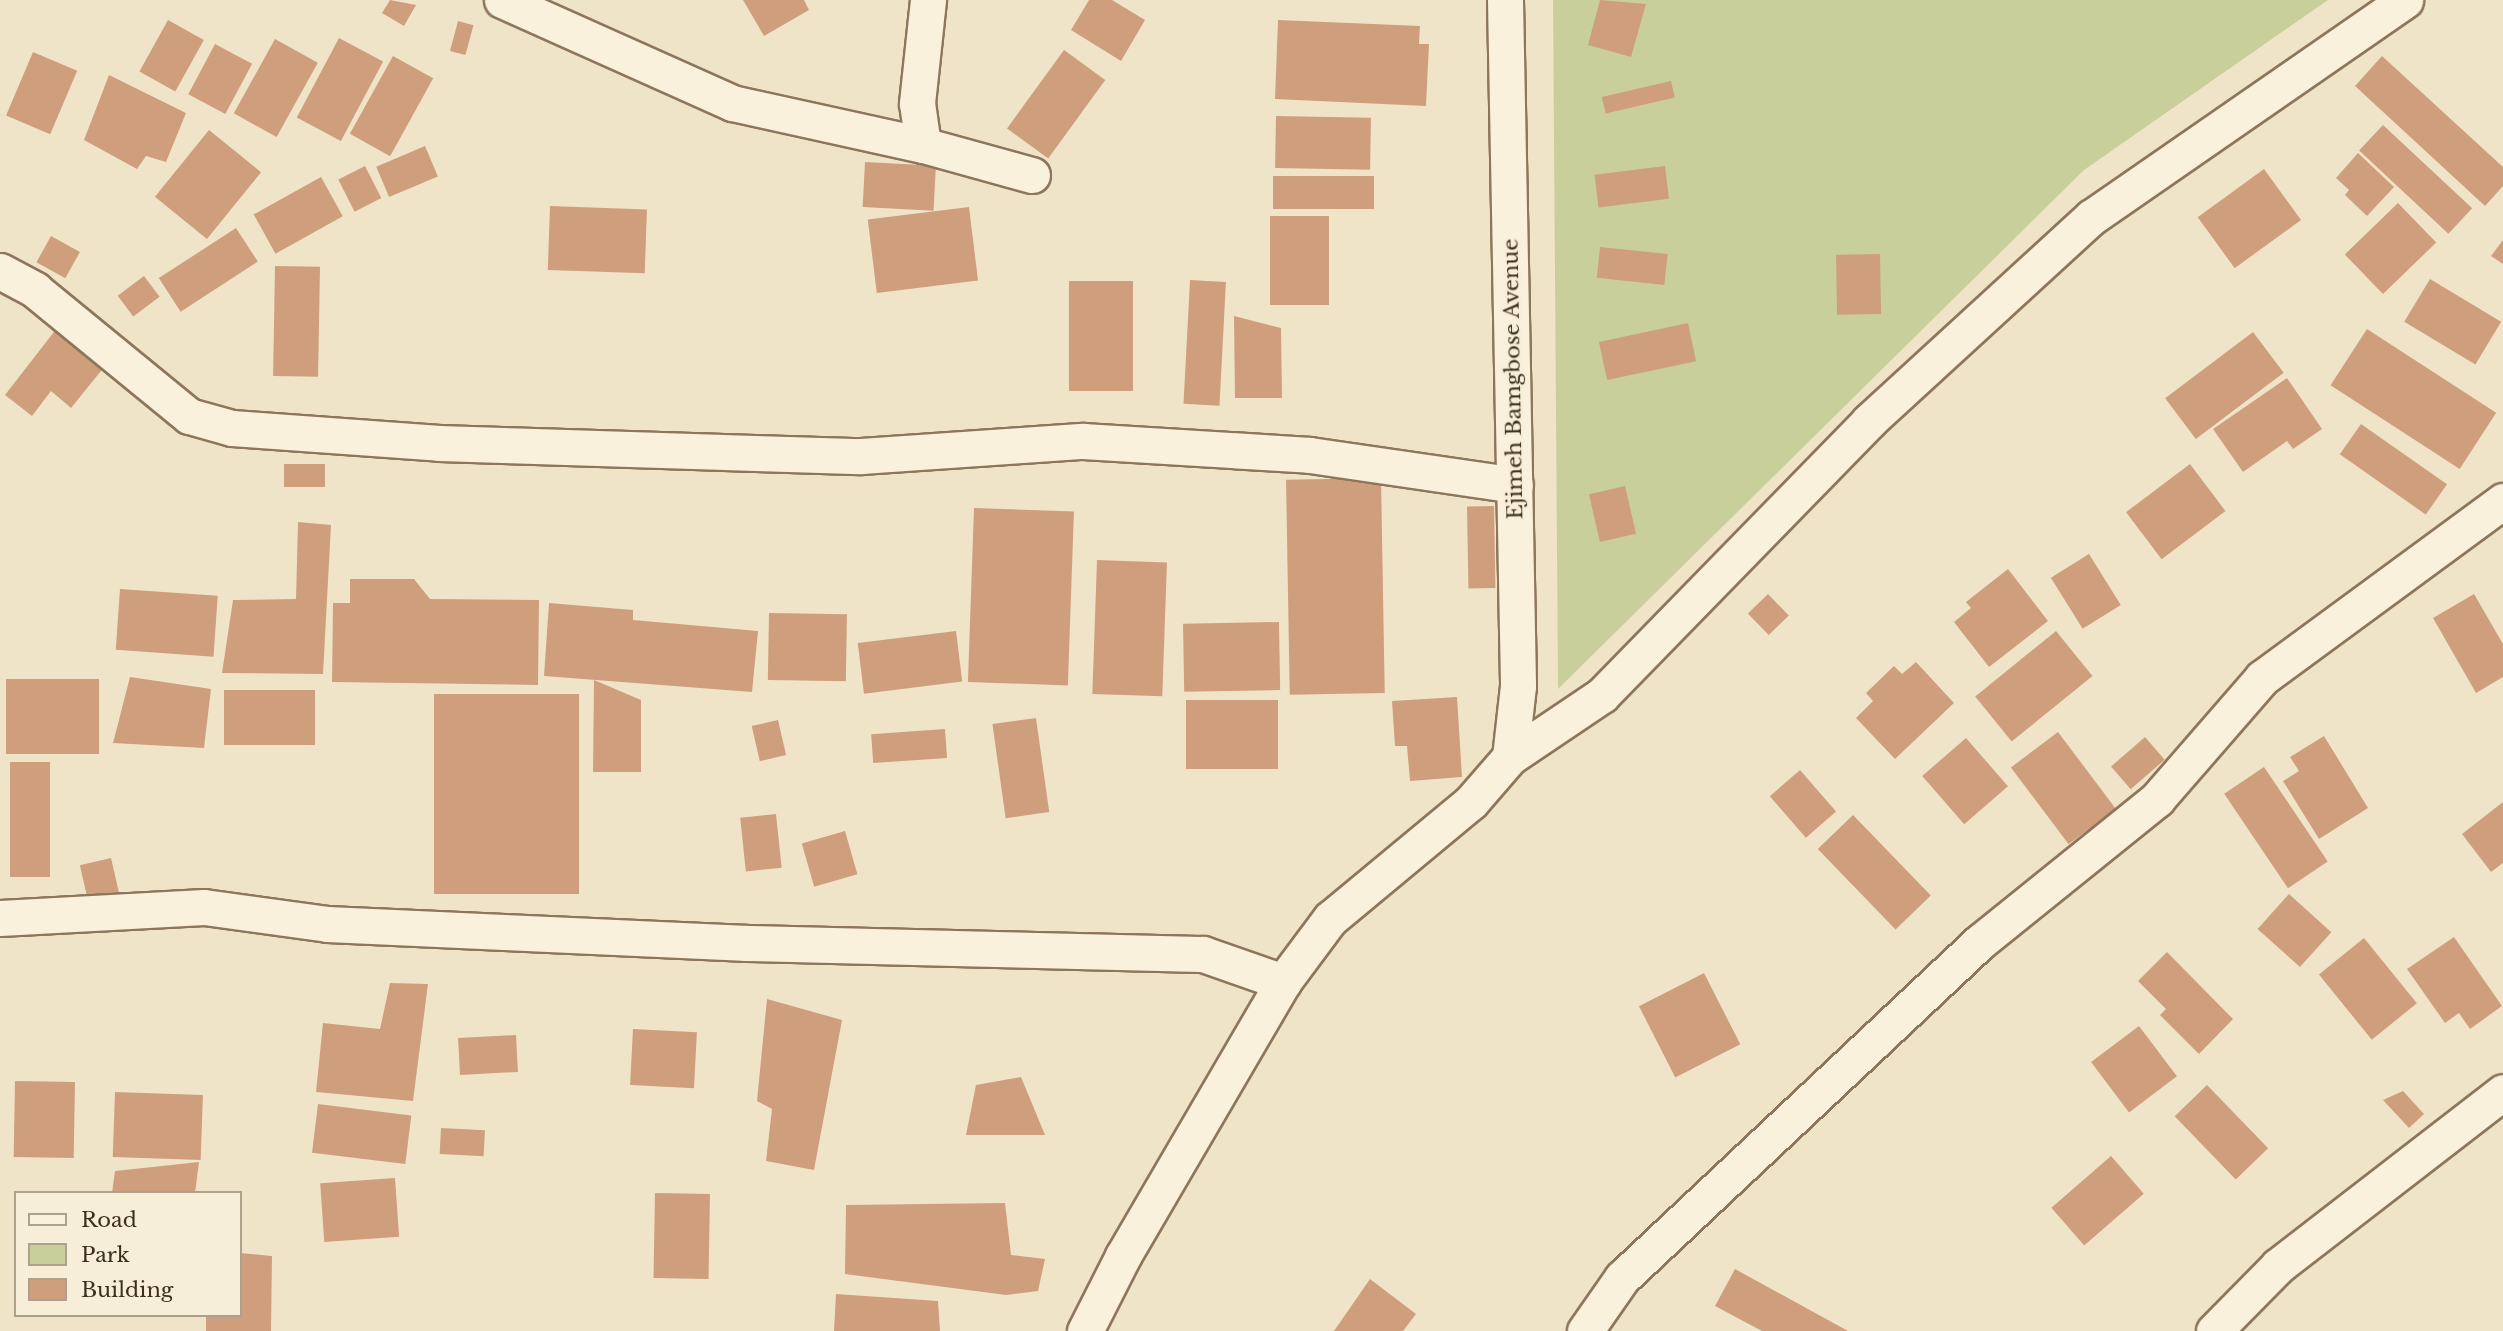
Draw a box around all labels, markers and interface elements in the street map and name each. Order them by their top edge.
street label: Ejimeh Bamgbose Avenue [1498,238,1528,520]
legend [14,1191,242,1317]
text: Road [81,1207,137,1233]
text: Park [81,1242,130,1268]
text: Building [81,1277,173,1303]

